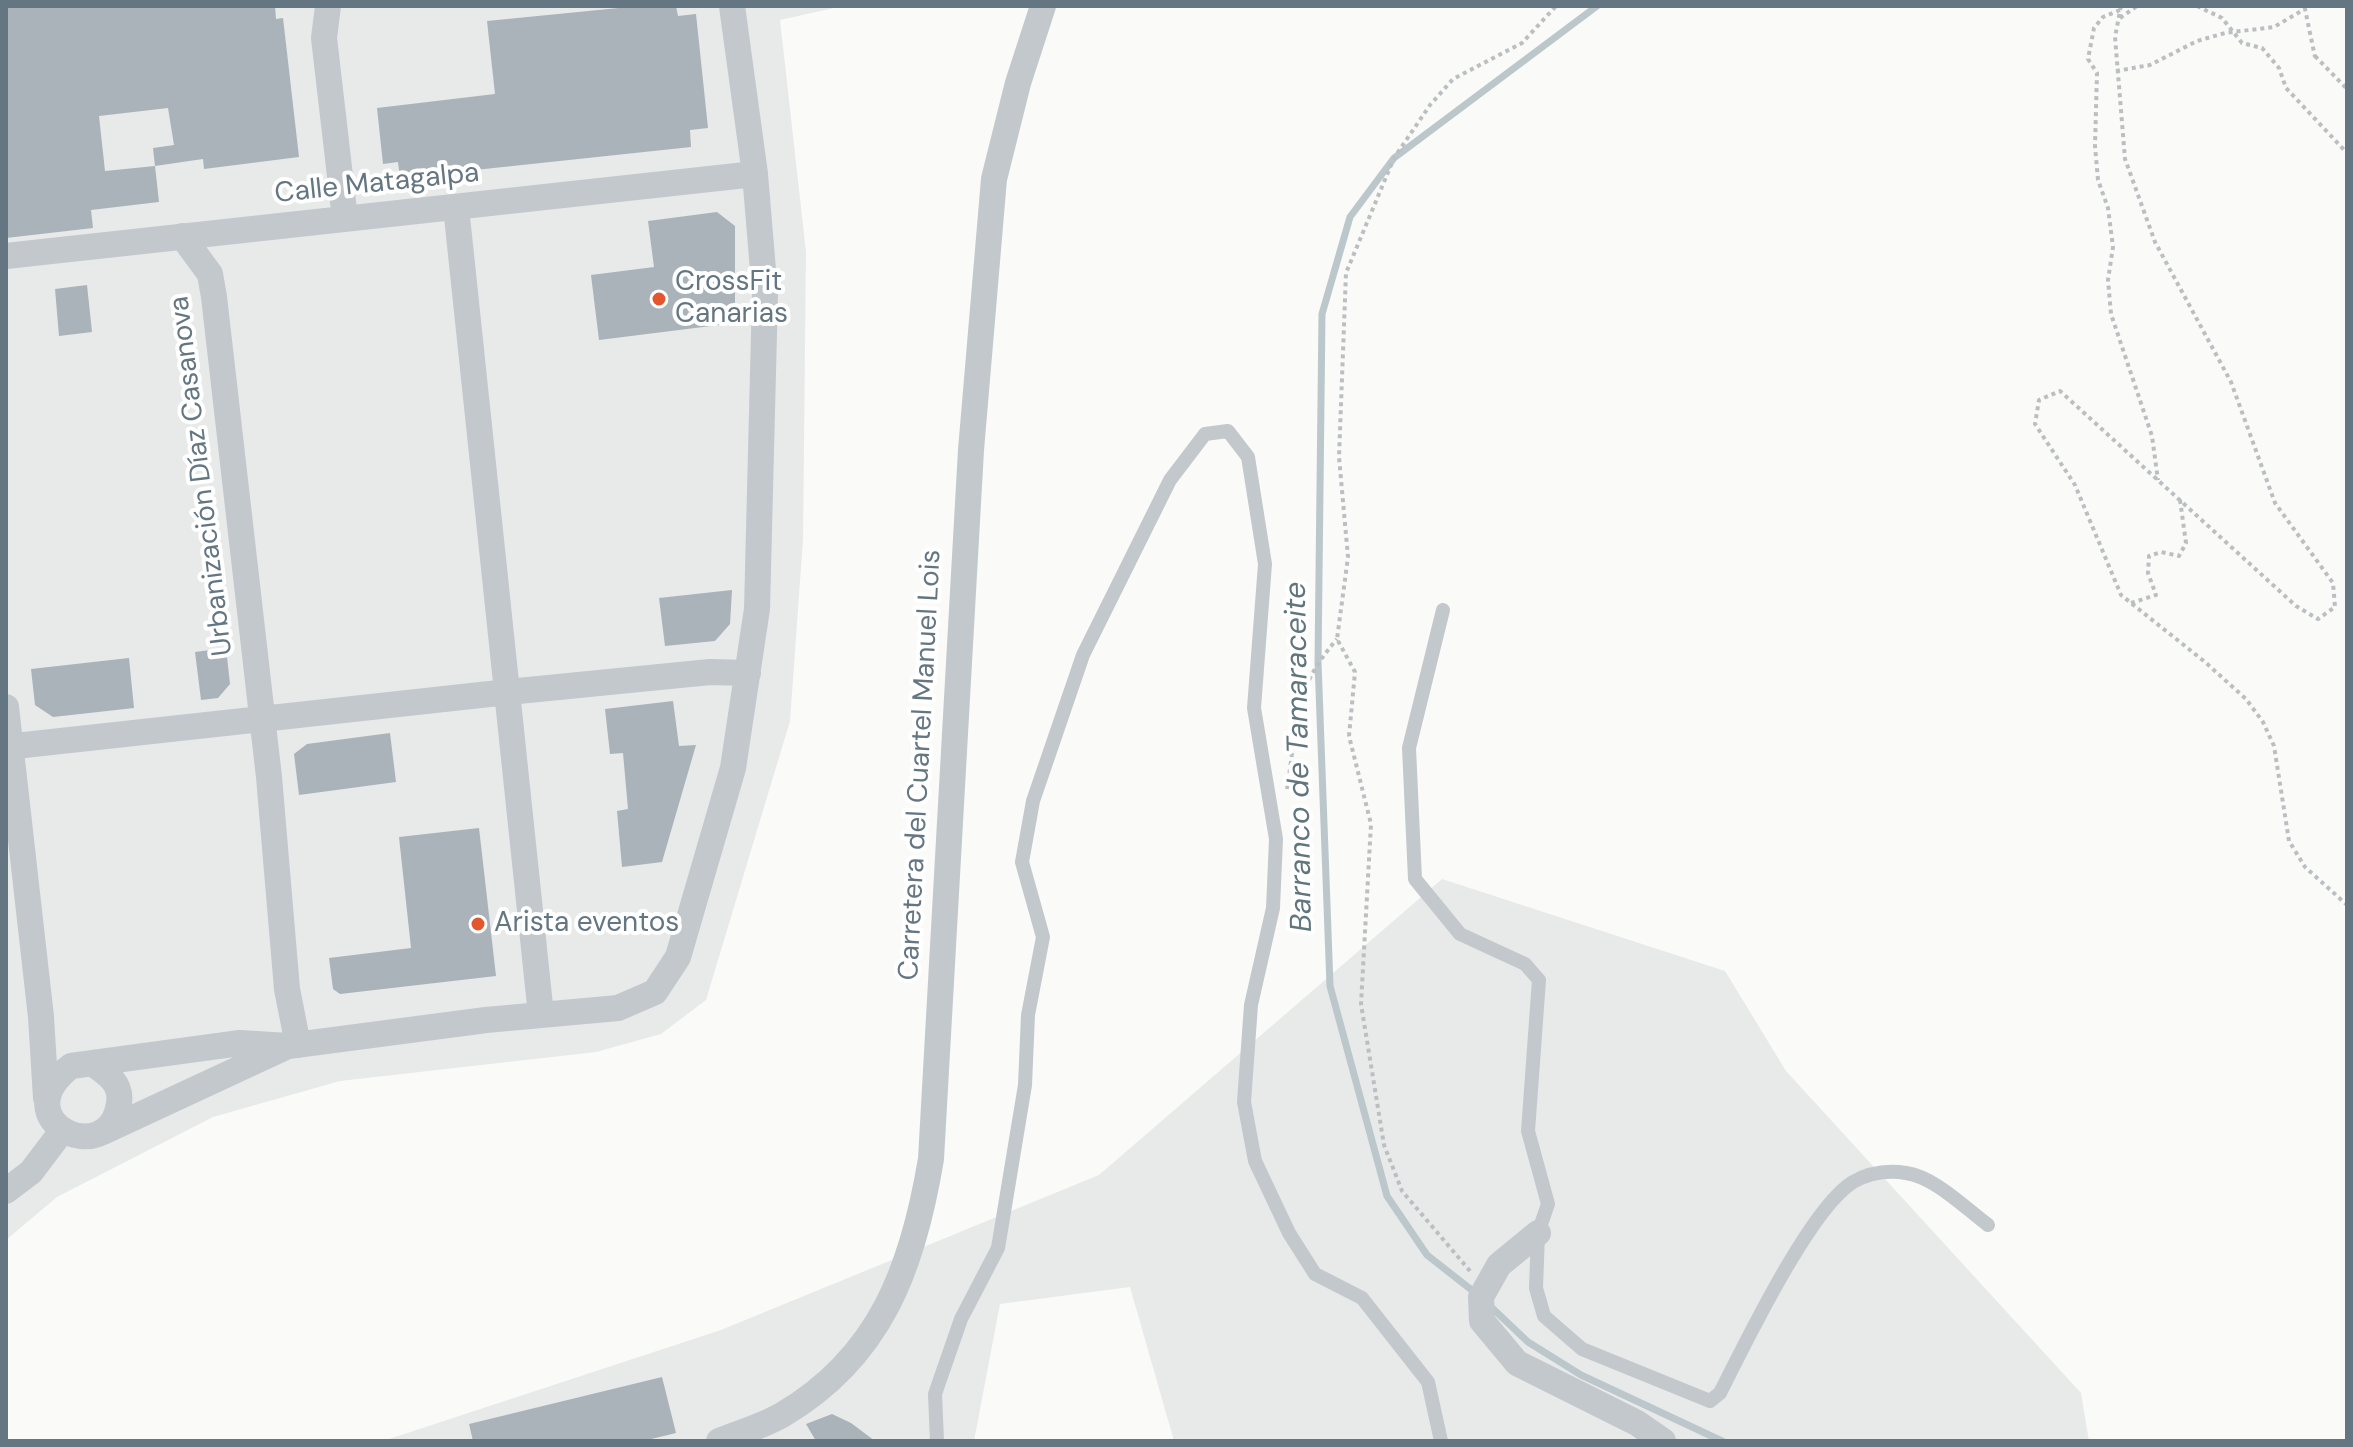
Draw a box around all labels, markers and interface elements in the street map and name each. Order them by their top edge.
street label: Calle Matagalpa [273,157,481,211]
place label: CrossFit Canarias [675,266,788,332]
marker: CrossFit Canarias [650,290,668,308]
street label: Urbanización Díaz Casanova [163,294,241,658]
street label: Carretera del Cuartel Manuel Lois [893,549,949,981]
water label: Barranco de Tamaraceite [1279,582,1321,932]
place label: Arista eventos [494,907,679,941]
marker: Arista eventos [469,915,487,933]

